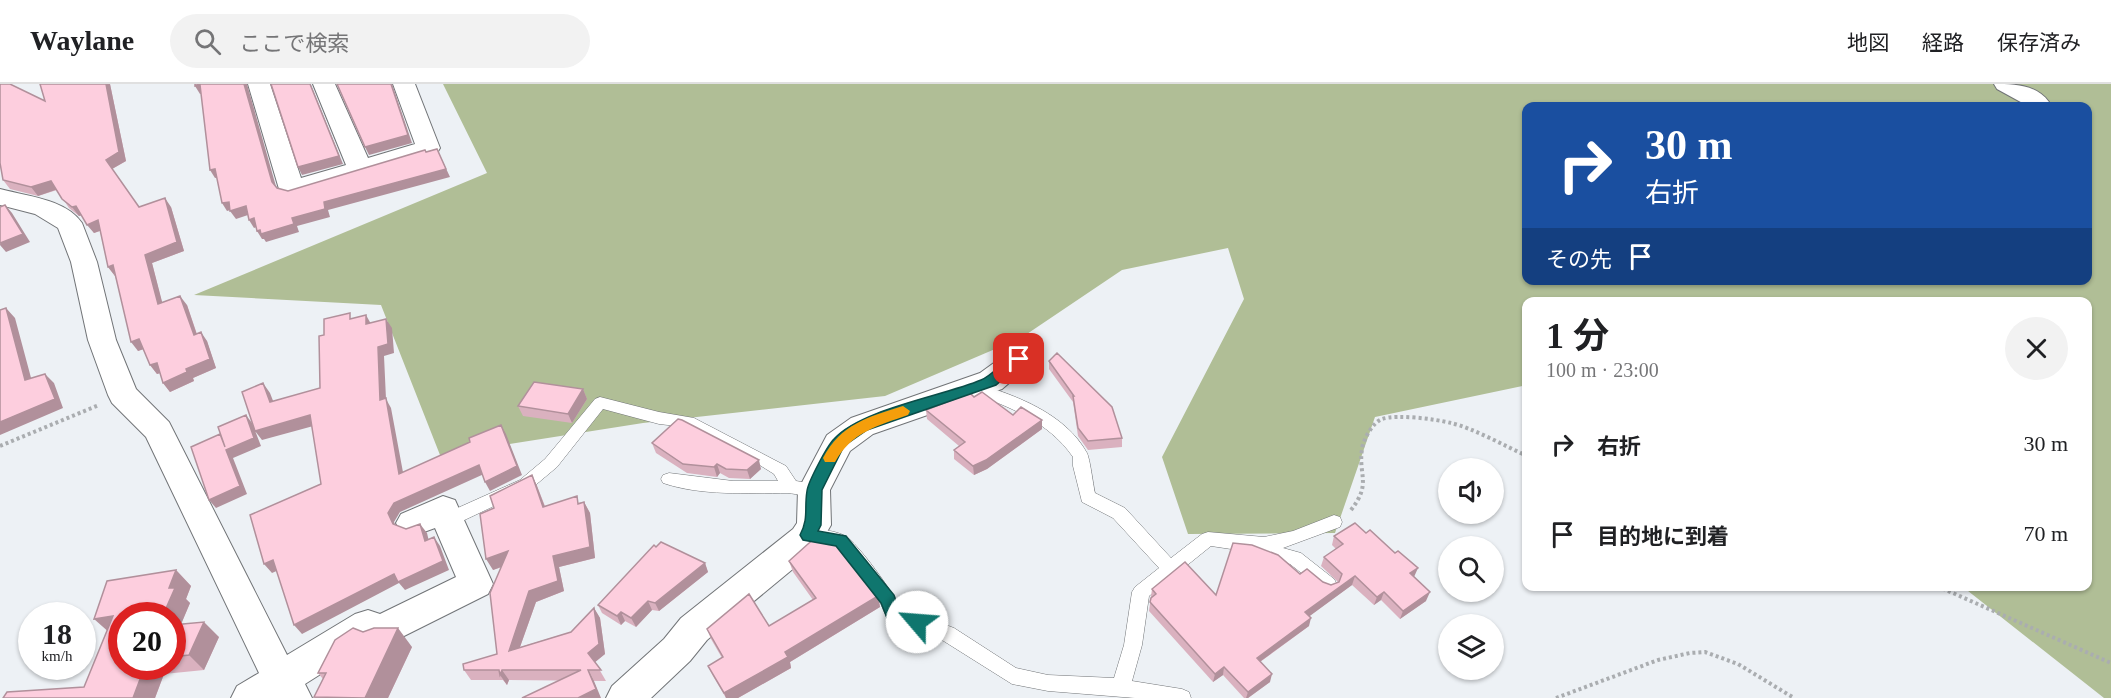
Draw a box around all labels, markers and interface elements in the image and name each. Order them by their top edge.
search box [170,14,590,68]
text: Waylane [30,25,134,56]
icon: search [191,25,224,58]
text: ここで検索 [239,31,349,56]
text: 地図 [1847,31,1889,55]
text: 経路 [1922,31,1964,55]
text: 保存済み [1997,31,2081,55]
text: 30 m [1645,122,1733,168]
icon: right [1546,126,1624,204]
text: 右折 [1645,178,1699,208]
icon: arrive [1624,240,1657,273]
text: その先 [1546,247,1612,272]
text: 1 分 [1546,316,1609,356]
button: close [2005,317,2068,380]
pin [993,333,1044,384]
icon: arrive [1002,342,1035,375]
text: 100 m · 23:00 [1546,359,1659,381]
icon: right [1546,428,1579,461]
text: 30 m [2023,431,2068,456]
text: 右折 [1597,434,1641,459]
map controls [1438,458,1504,680]
button: sound [1438,458,1504,524]
icon: arrive [1546,518,1579,551]
text: 70 m [2023,521,2068,546]
text: 目的地に到着 [1597,524,1729,549]
button: search [1438,536,1504,602]
position arrow [885,590,949,654]
speed limit sign: 20 [108,602,186,680]
button: layers [1438,614,1504,680]
text: 18 [42,617,72,650]
text: km/h [42,648,72,664]

